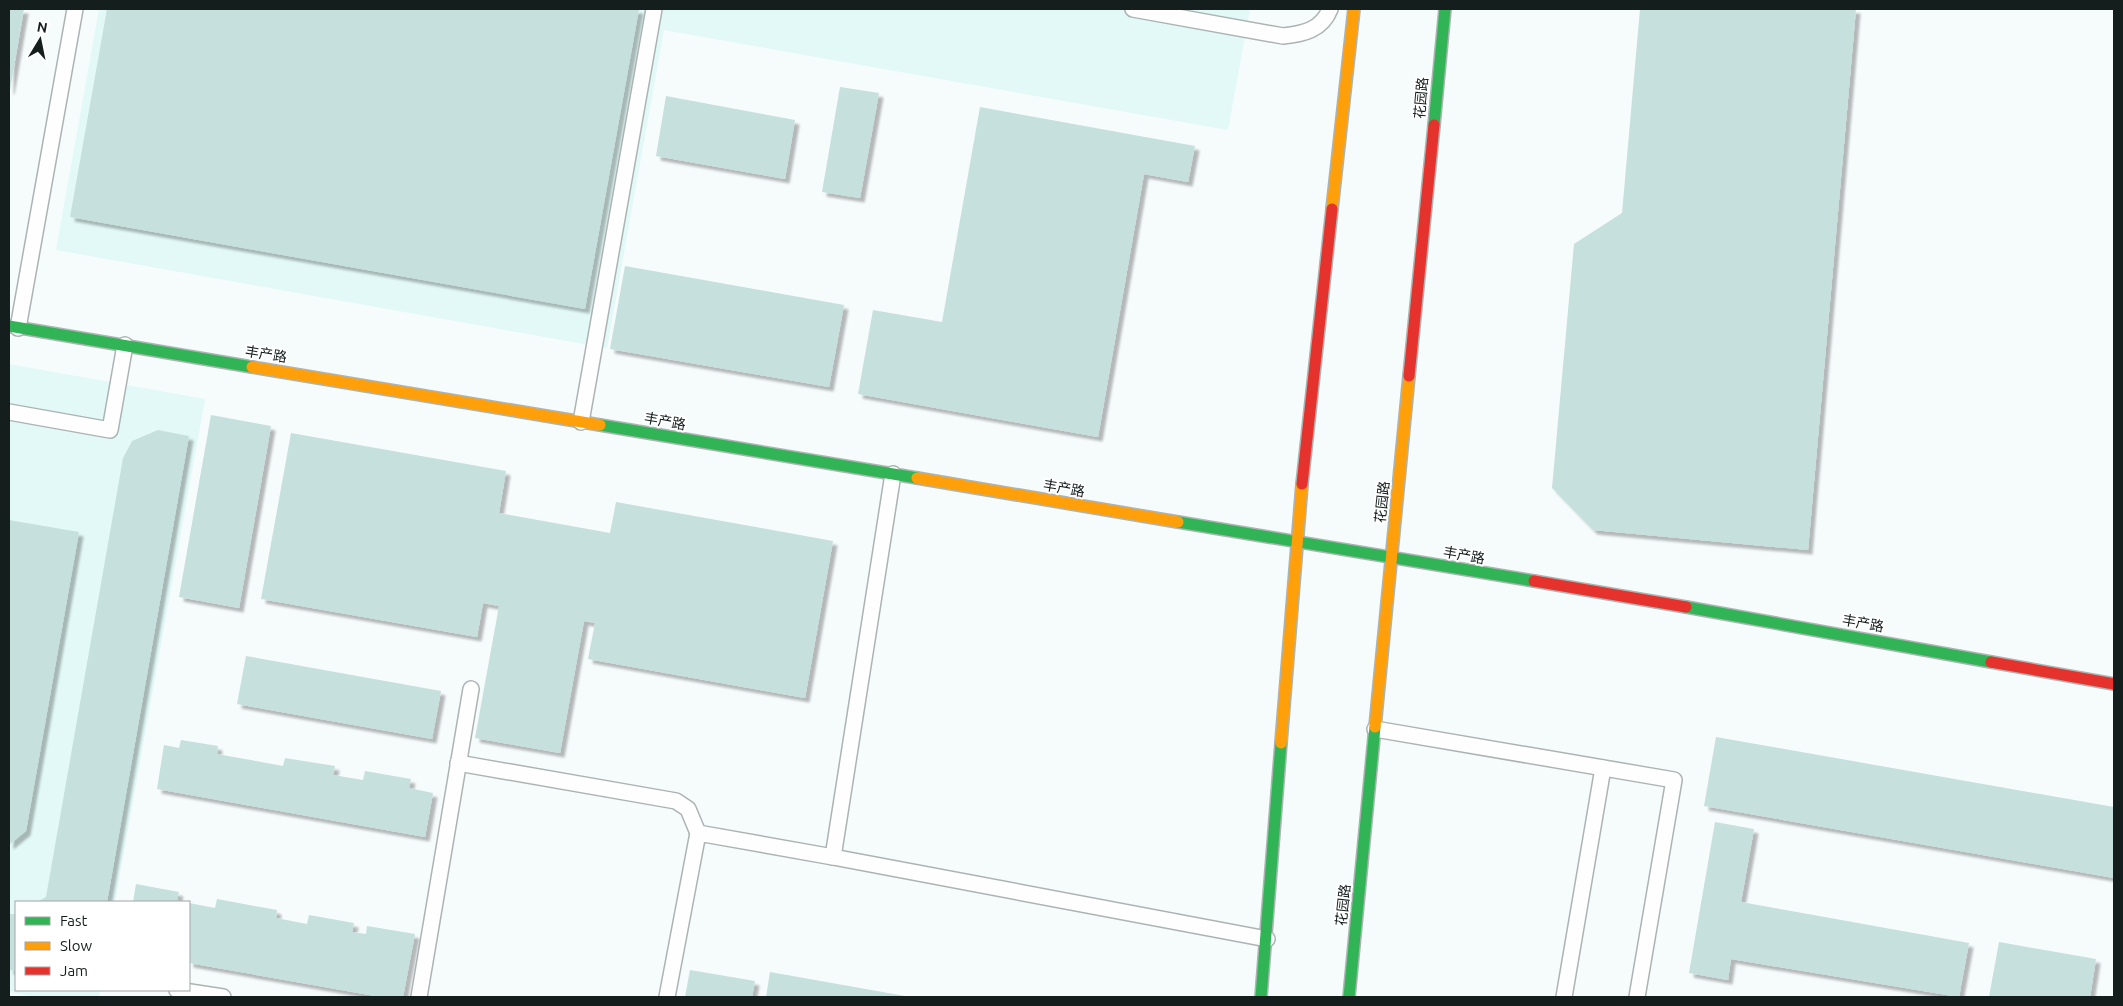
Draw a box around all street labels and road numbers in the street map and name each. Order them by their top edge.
street label: 花园路 [1411,76,1431,120]
street label: 丰产路 [244,343,288,365]
street label: 丰产路 [643,409,687,433]
street label: 丰产路 [1042,476,1086,500]
street label: 花园路 [1372,480,1392,524]
street label: 丰产路 [1442,543,1486,567]
street label: 丰产路 [1841,611,1885,635]
street label: 花园路 [1333,883,1353,927]

